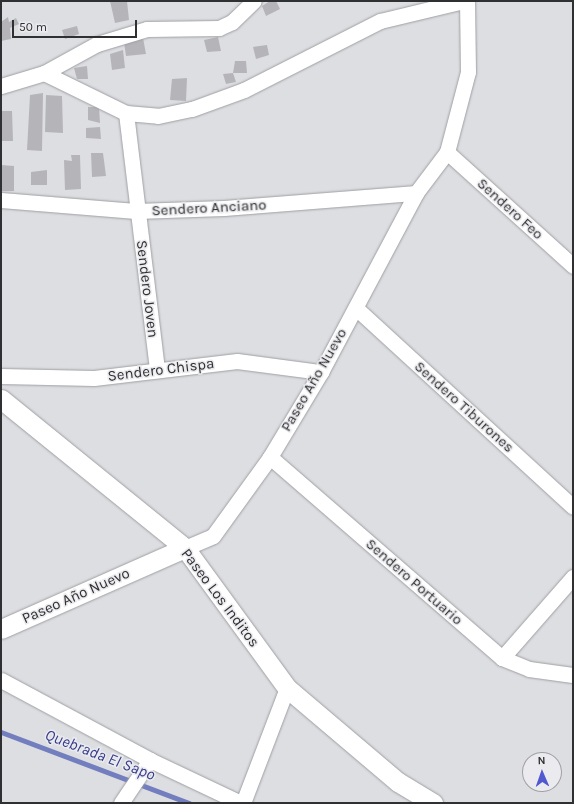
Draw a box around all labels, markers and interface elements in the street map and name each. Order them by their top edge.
scale bar [14,12,139,38]
text: 50 m [19,20,47,34]
street label: Sendero Feo [473,175,547,243]
street label: Sendero Anciano [151,196,267,220]
street label: Sendero Joven [132,239,162,339]
street label: Paseo Año Nuevo [277,325,351,435]
street label: Sendero Chispa [107,355,215,385]
street label: Sendero Tiburones [410,358,518,456]
street label: Sendero Portuario [362,535,466,629]
street label: Paseo Los Inditos [177,545,263,651]
street label: Paseo Año Nuevo [19,564,133,628]
water label: Quebrada El Sapo [42,725,158,785]
north arrow [522,752,562,792]
text: N [537,754,546,767]

